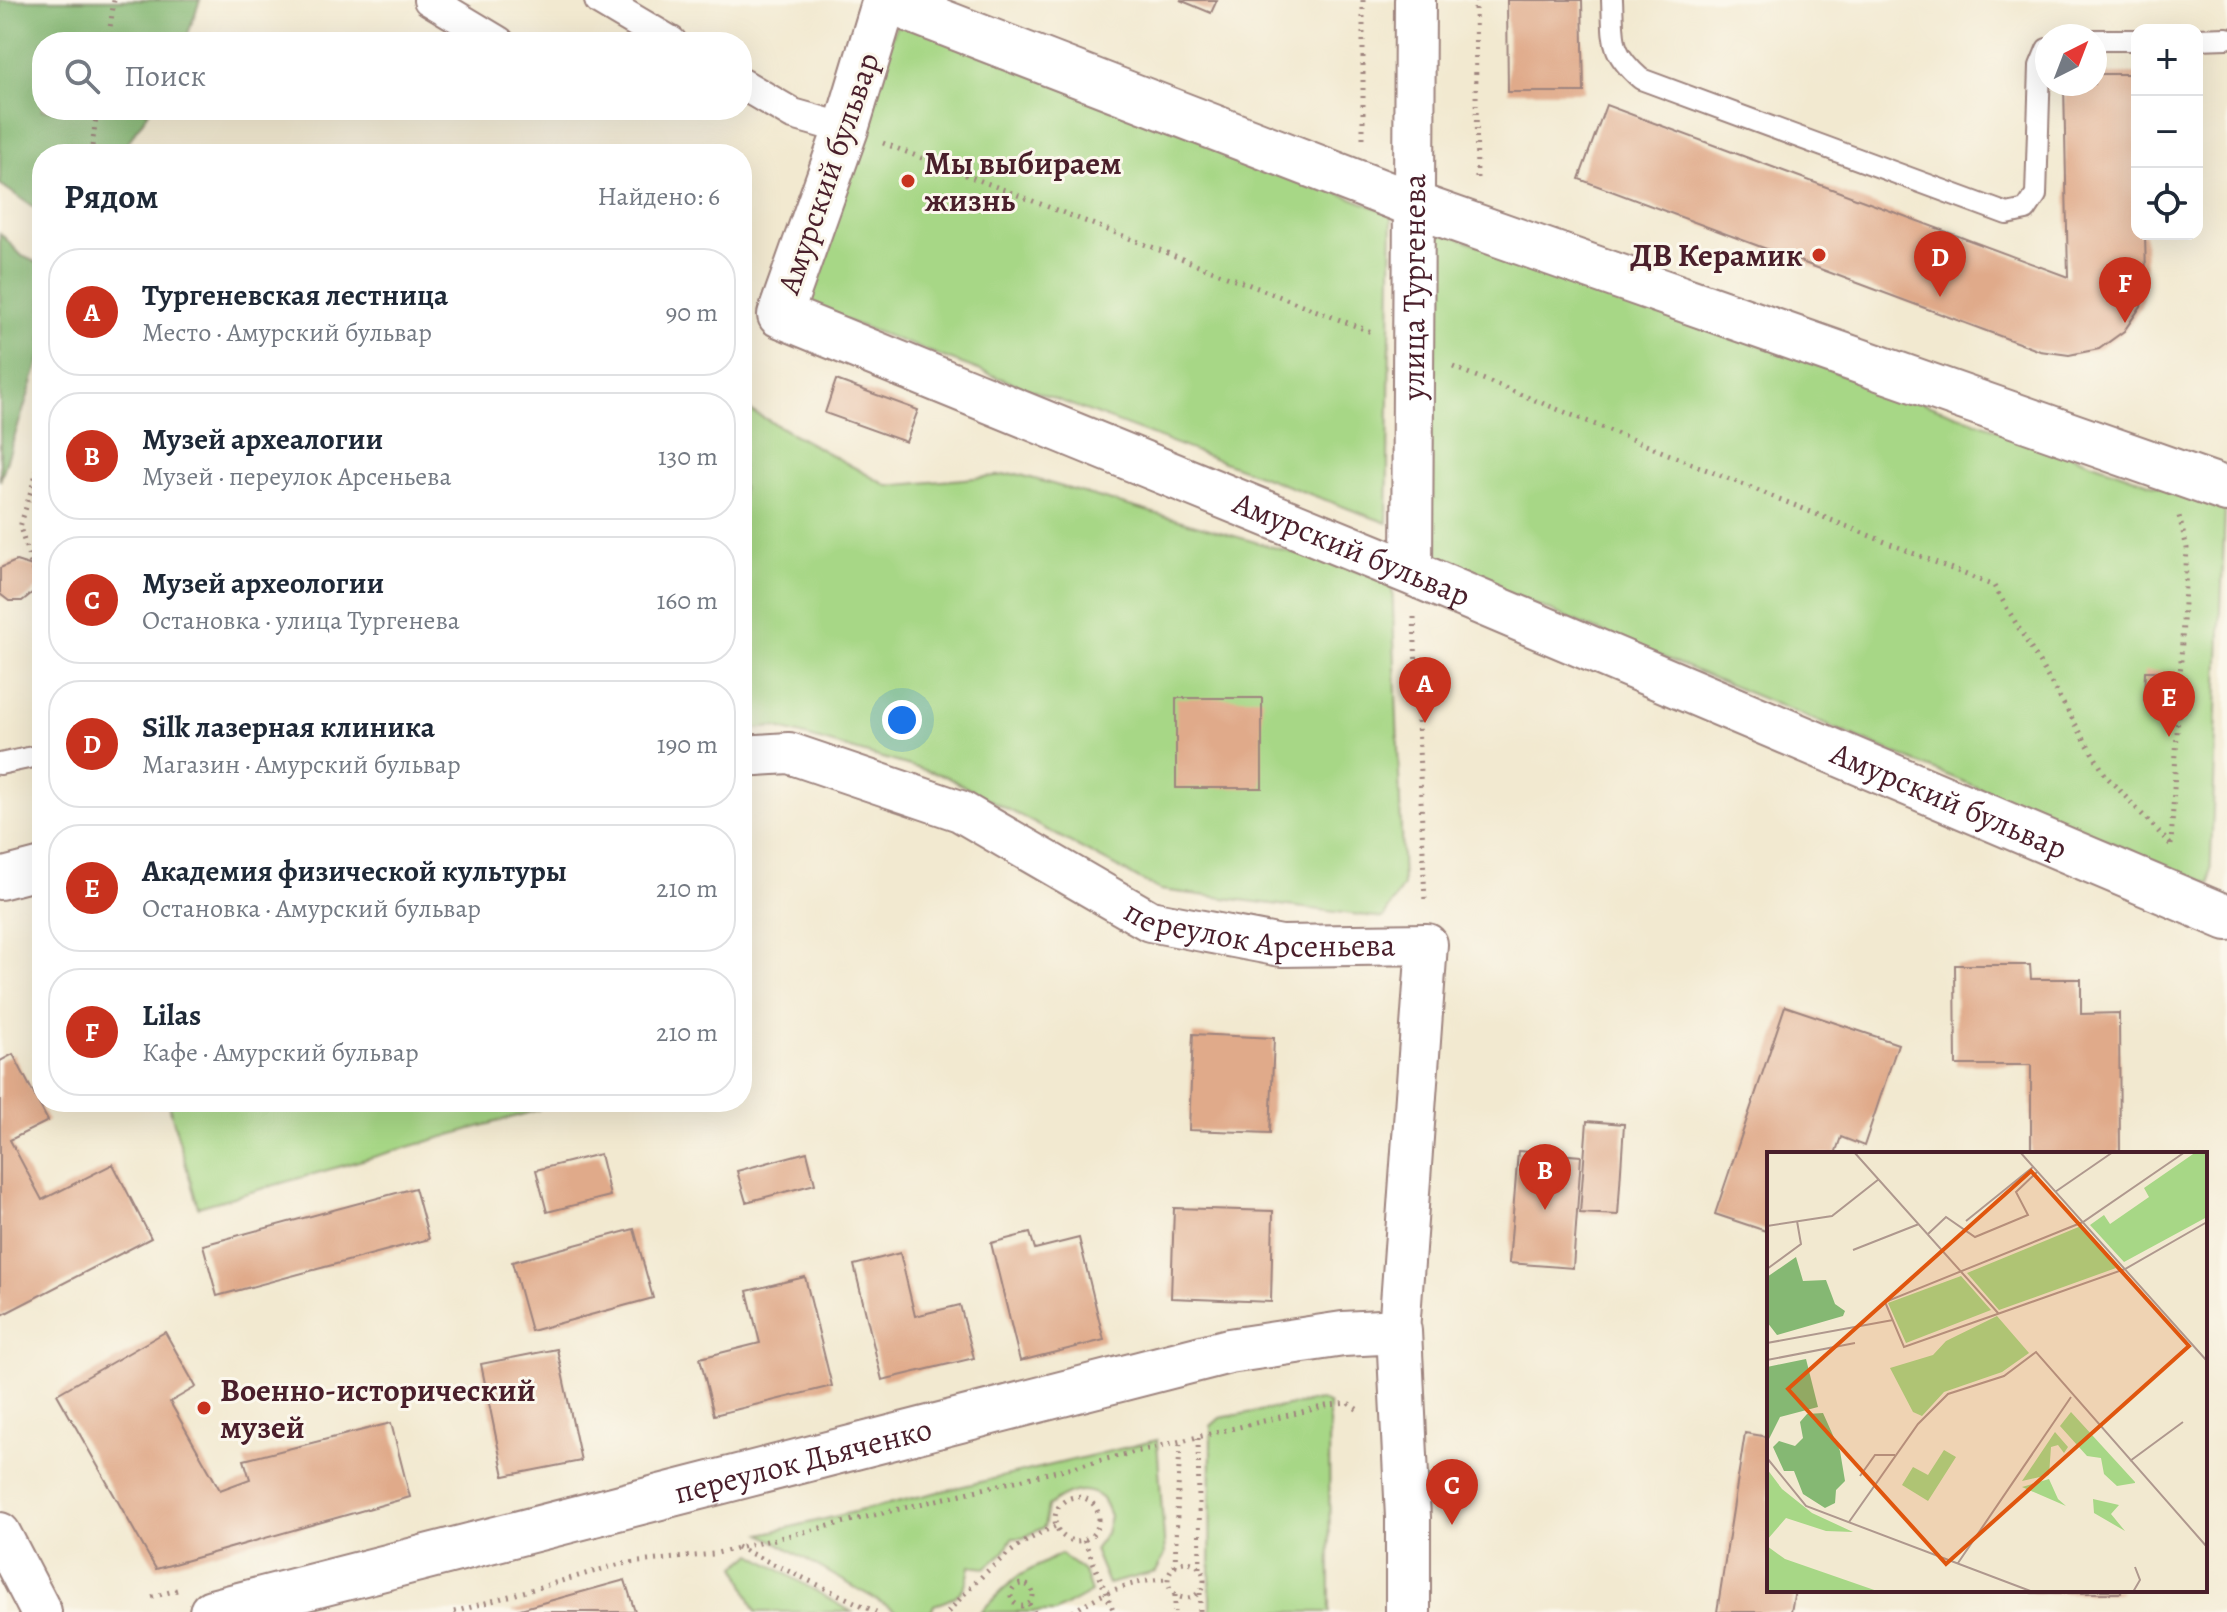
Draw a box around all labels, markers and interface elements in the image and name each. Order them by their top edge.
north arrow [2035,24,2107,96]
map controls [2131,24,2203,240]
button: + [2131,24,2203,96]
search box [32,32,752,120]
street label: Амурский бульвар [766,46,890,301]
icon: search [60,54,104,98]
text: Поиск [124,56,206,96]
button: − [2131,96,2203,168]
place label: Мы выбираем жизнь [924,141,1122,222]
button: locate [2131,168,2203,240]
marker: Мы выбираем жизнь [899,172,917,190]
text: Рядом [64,173,158,220]
street label: улица Тургенева [1391,173,1436,401]
text: Найдено: 6 [597,179,720,214]
pin: D [1914,231,1966,297]
place label: ДВ Керамик [1630,233,1803,277]
marker: ДВ Керамик [1810,246,1828,264]
pin: F [2099,257,2151,323]
text: Тургеневская лестница [142,275,448,315]
text: A [84,295,100,330]
text: 90 m [666,295,718,330]
text: Место · Амурский бульвар [142,315,432,350]
text: Музей археалогии [142,419,383,459]
text: B [84,439,100,474]
text: 130 m [658,439,718,474]
text: Музей · переулок Арсеньева [142,459,451,494]
street label: Амурский бульвар [1226,480,1477,617]
text: Музей археологии [142,563,384,603]
text: C [84,583,100,618]
text: 160 m [656,583,718,618]
text: Остановка · улица Тургенева [142,603,460,638]
pin: A [1399,657,1451,723]
pin: E [2143,671,2195,737]
your location [882,700,922,740]
text: Silk лазерная клиника [142,707,435,747]
text: D [83,727,101,762]
text: 190 m [657,727,718,762]
street label: Амурский бульвар [1823,730,2074,870]
text: Магазин · Амурский бульвар [142,747,461,782]
text: Академия физической культуры [142,851,567,891]
text: E [84,871,100,906]
text: 210 m [656,871,718,906]
street label: переулок Арсеньева [1116,889,1396,968]
text: Остановка · Амурский бульвар [142,891,481,926]
text: Lilas [142,995,201,1035]
text: F [85,1015,99,1050]
text: 210 m [656,1015,718,1050]
text: Кафе · Амурский бульвар [142,1035,419,1070]
pin: B [1519,1144,1571,1210]
inset map [1767,1152,2207,1592]
place label: Военно-исторический музей [220,1368,536,1449]
marker: Военно-исторический музей [195,1399,213,1417]
street label: переулок Дьяченко [669,1406,936,1515]
pin: C [1426,1459,1478,1525]

